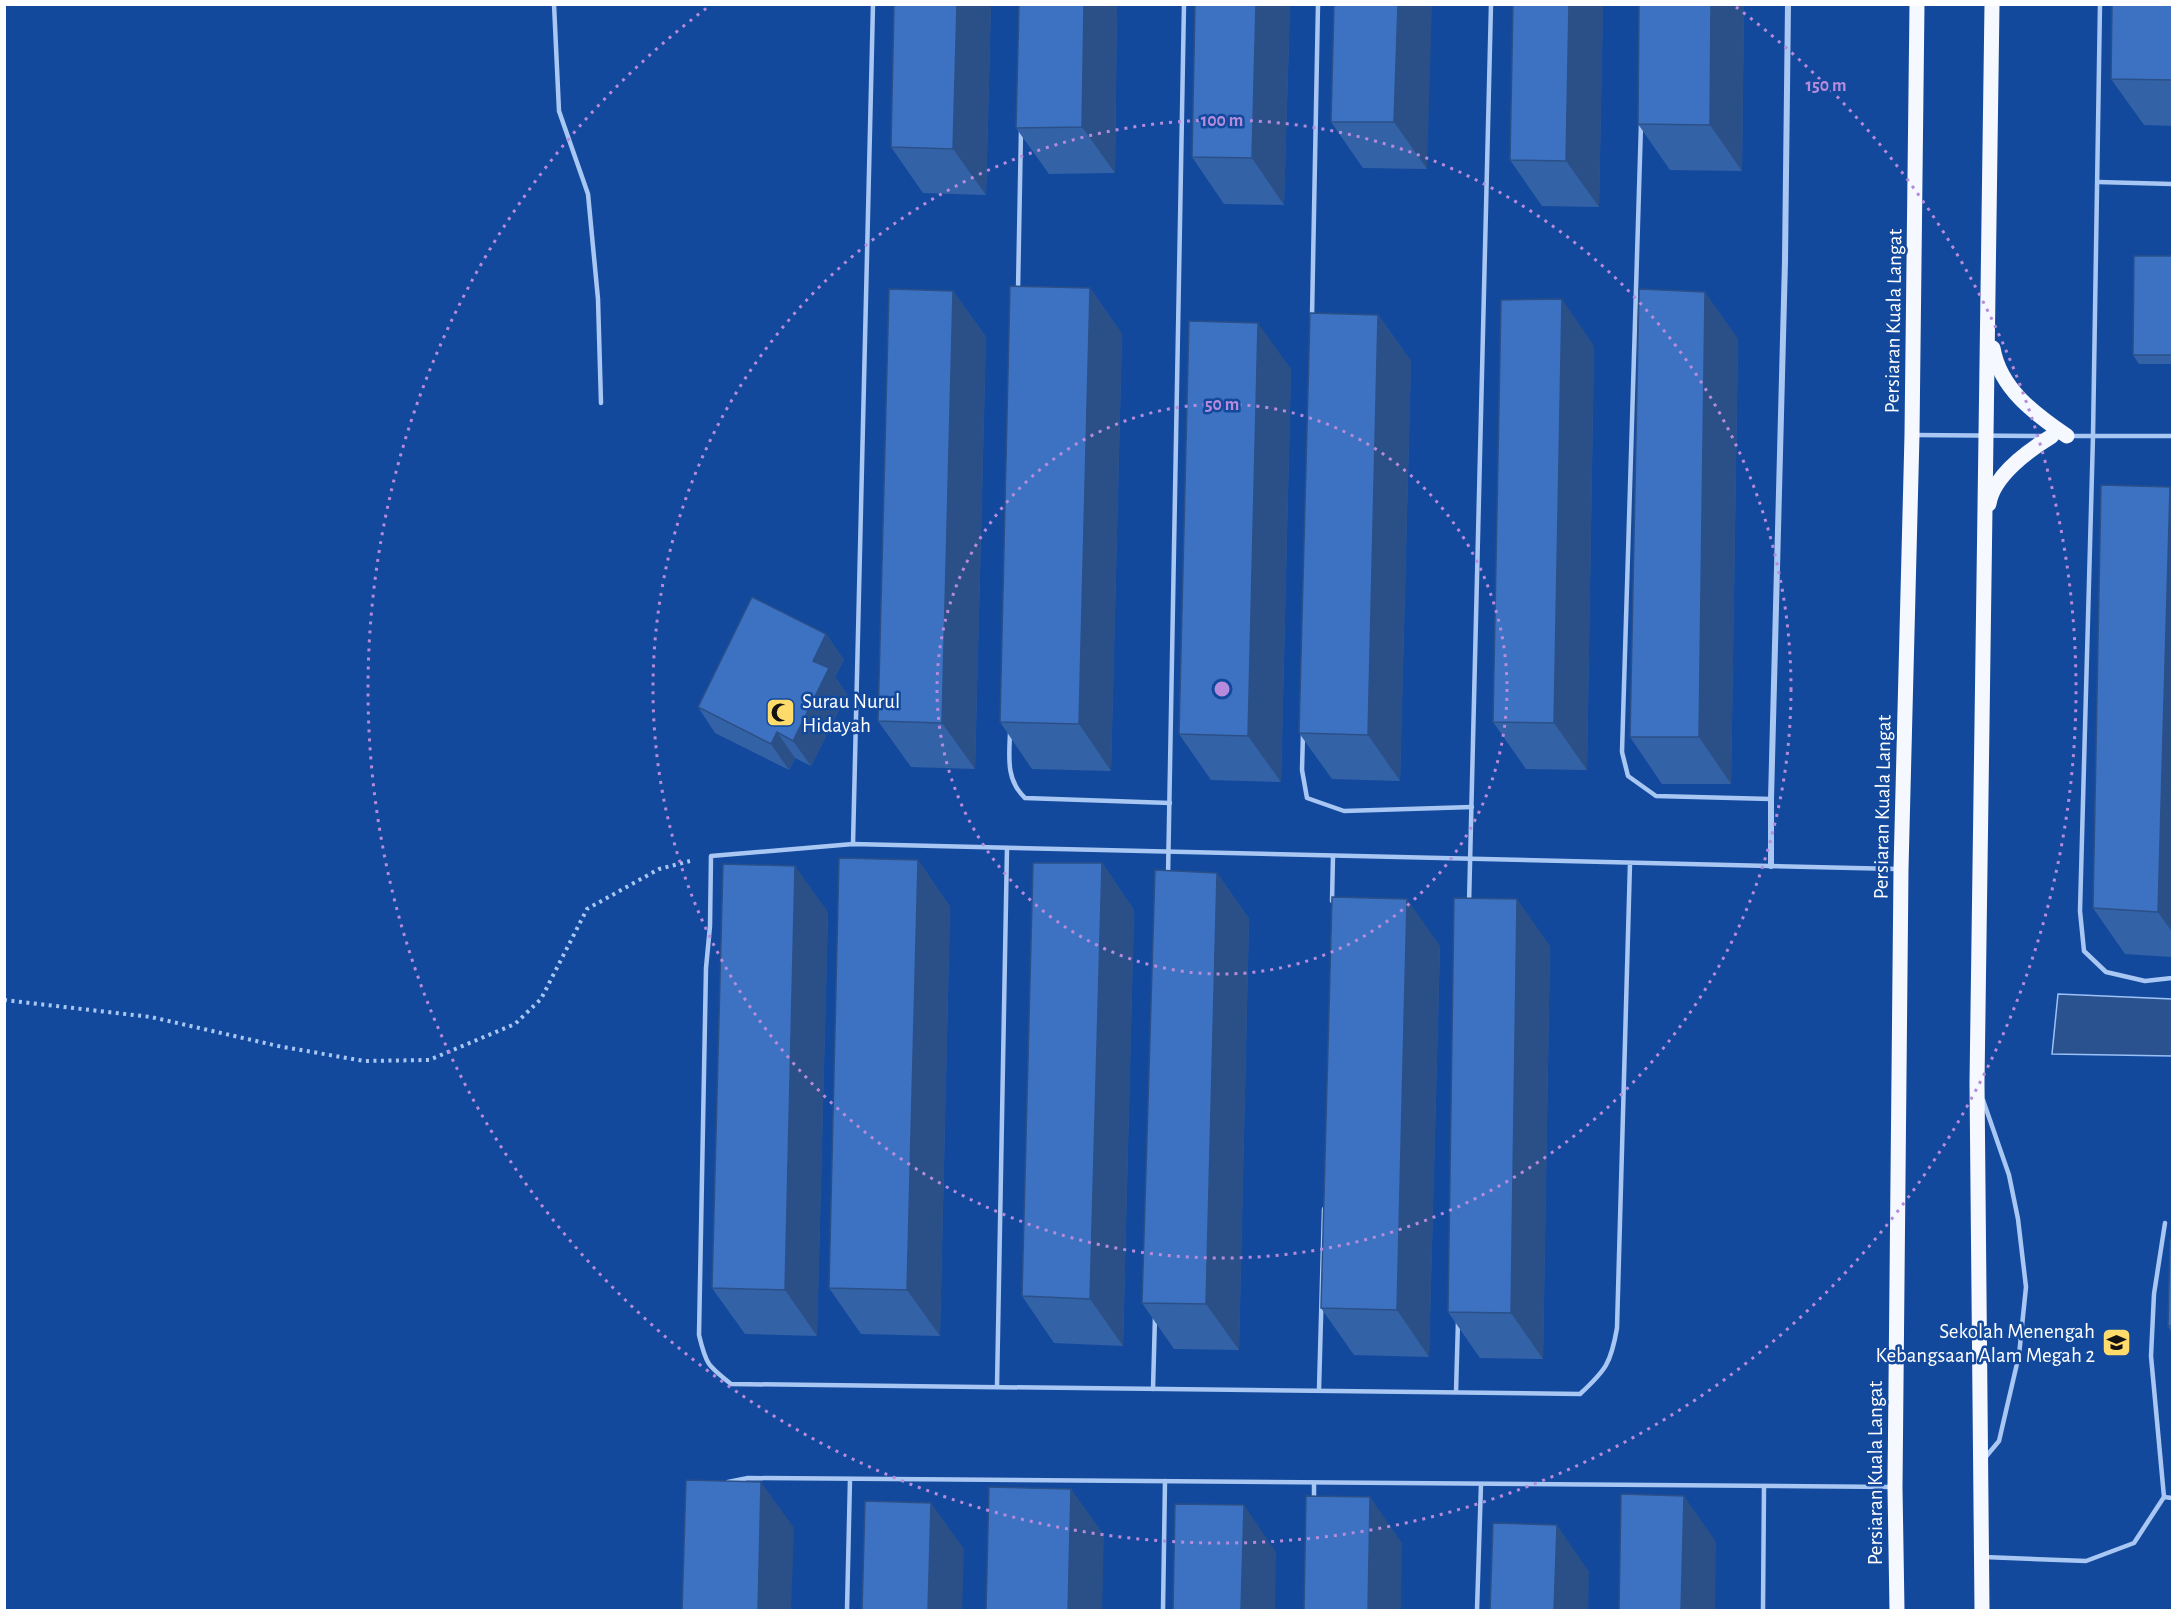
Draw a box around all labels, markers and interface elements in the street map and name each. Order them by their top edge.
text: 150 m [1806,77,1846,95]
text: 100 m [1201,112,1243,130]
street label: Persiaran Kuala Langat [1881,228,1906,413]
text: 50 m [1205,396,1239,414]
centre of rings [1212,679,1232,699]
place label: Surau Nurul Hidayah [802,691,900,736]
mosque icon: Surau Nurul Hidayah [765,697,797,729]
street label: Persiaran Kuala Langat [1870,714,1895,899]
place label: Sekolah Menengah Kebangsaan Alam Megah 2 [1875,1321,2095,1366]
school or university icon: Sekolah Menengah Kebangsaan Alam Megah 2 [2100,1327,2132,1359]
street label: Persiaran Kuala Langat [1865,1380,1886,1565]

